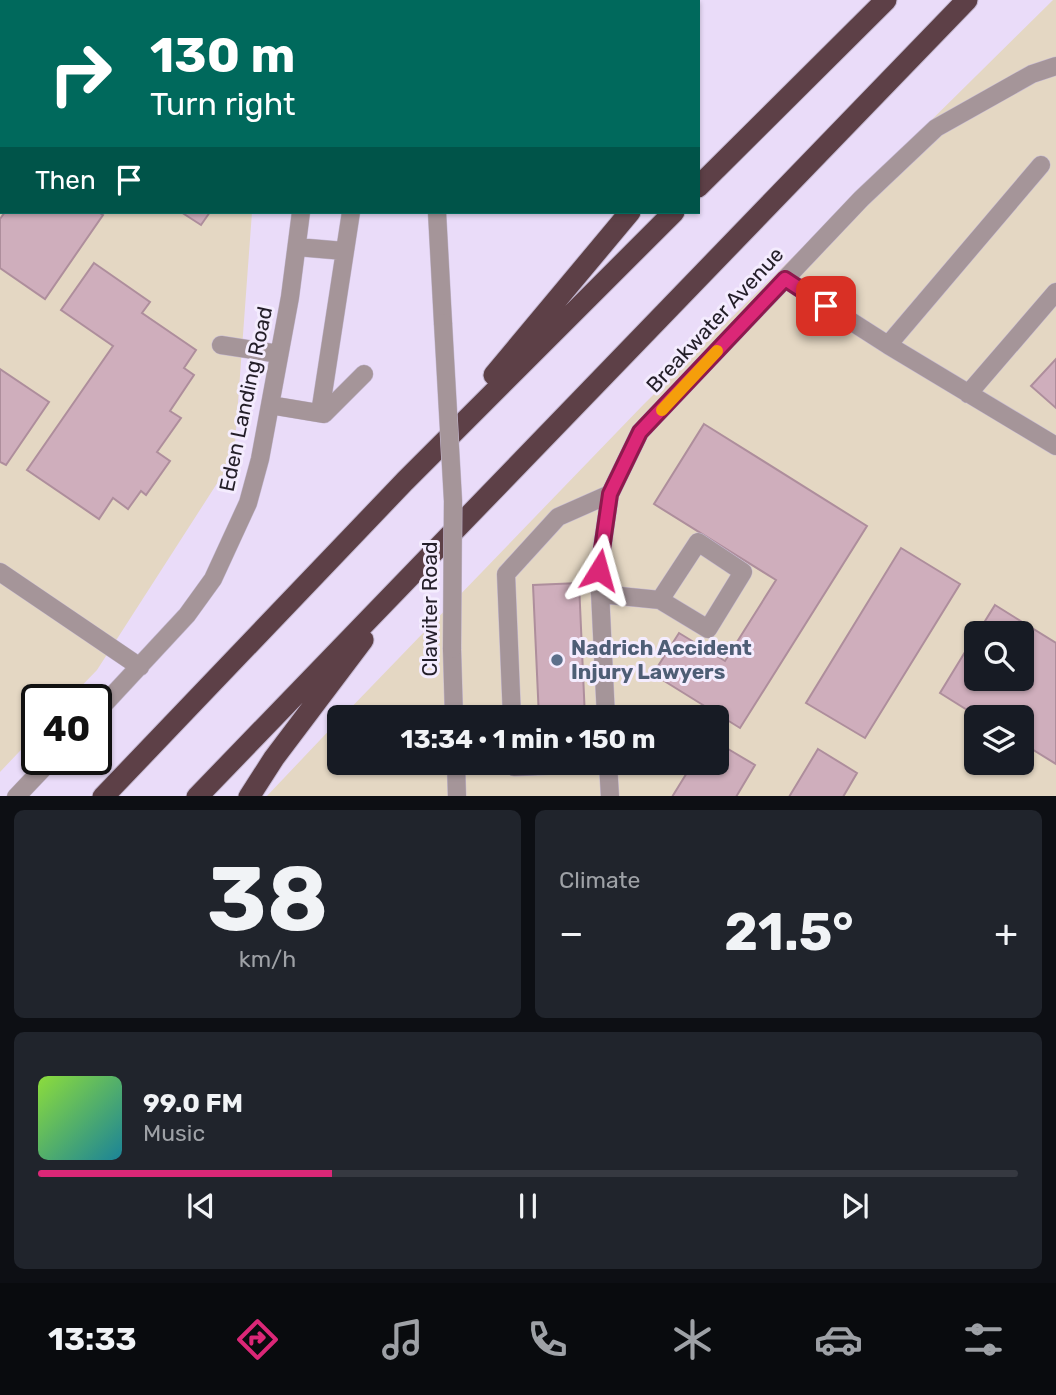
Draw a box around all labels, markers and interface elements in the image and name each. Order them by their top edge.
text: 130 m [150,26,295,84]
icon: right [35,28,126,119]
text: Turn right [150,85,295,123]
icon: arrive [110,161,148,199]
text: Then [35,165,96,196]
street label: Breakwater Avenue [641,242,788,398]
pin [796,276,856,336]
icon: arrive [807,287,845,325]
street label: Eden Landing Road [214,304,277,494]
position arrow [562,533,636,607]
street label: Clawiter Road [417,542,442,676]
map controls [964,621,1034,775]
button: search [964,621,1034,691]
place label: Nadrich Accident Injury Lawyers [571,635,752,684]
marker: Nadrich Accident Injury Lawyers [549,652,565,668]
speed limit sign: 40 [21,684,112,775]
button: layers [964,705,1034,775]
text: 13:34 · 1 min · 150 m [400,724,656,755]
text: 38 [207,845,328,953]
text: Climate [559,866,640,894]
text: 21.5° [724,901,854,963]
text: − [559,910,584,956]
text: + [994,910,1018,956]
text: km/h [239,945,296,973]
text: 99.0 FM [143,1088,243,1119]
text: Music [143,1119,205,1147]
icon: previous [182,1187,220,1225]
icon: pause [509,1187,547,1225]
icon: next [836,1187,874,1225]
icon: directions [233,1315,282,1364]
icon: music [378,1315,427,1364]
icon: phone [523,1315,572,1364]
icon: climate [668,1315,717,1364]
icon: car [814,1315,863,1364]
icon: filters [959,1315,1008,1364]
text: 13:33 [48,1320,137,1358]

